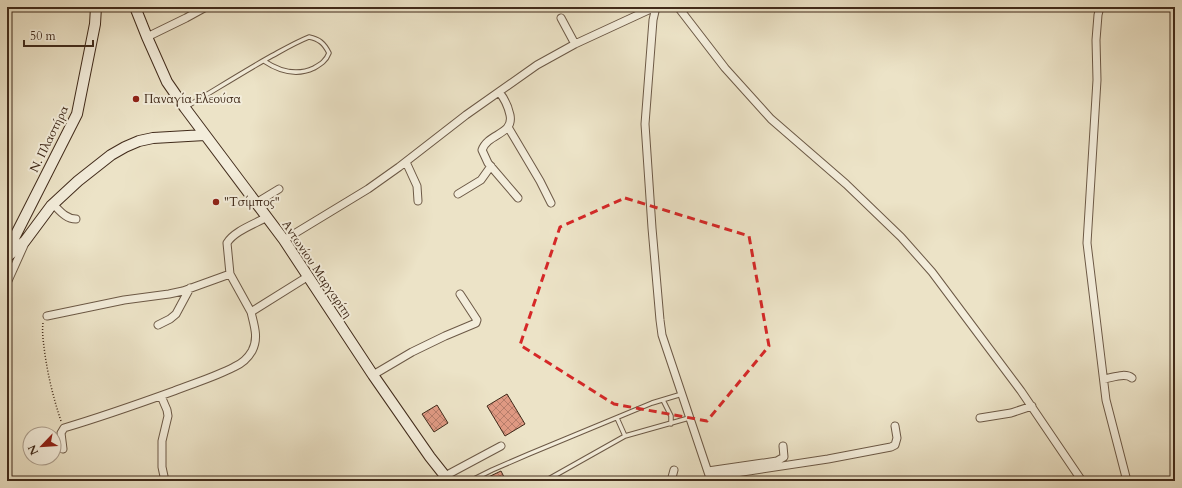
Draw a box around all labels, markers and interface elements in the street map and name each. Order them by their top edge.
scale bar [24,22,93,48]
text: 50 m [30,28,57,44]
place label: Παναγία Ελεούσα [144,91,242,108]
marker: Παναγία Ελεούσα [131,94,141,104]
street label: Ν. Πλαστήρα [26,102,72,175]
place label: "Τσίμπος" [224,194,280,210]
marker: "Τσίμπος" [211,197,221,207]
street label: Αντωνίου Μαργαρίτη [277,217,356,322]
north arrow [22,426,62,466]
text: N [24,442,42,458]

